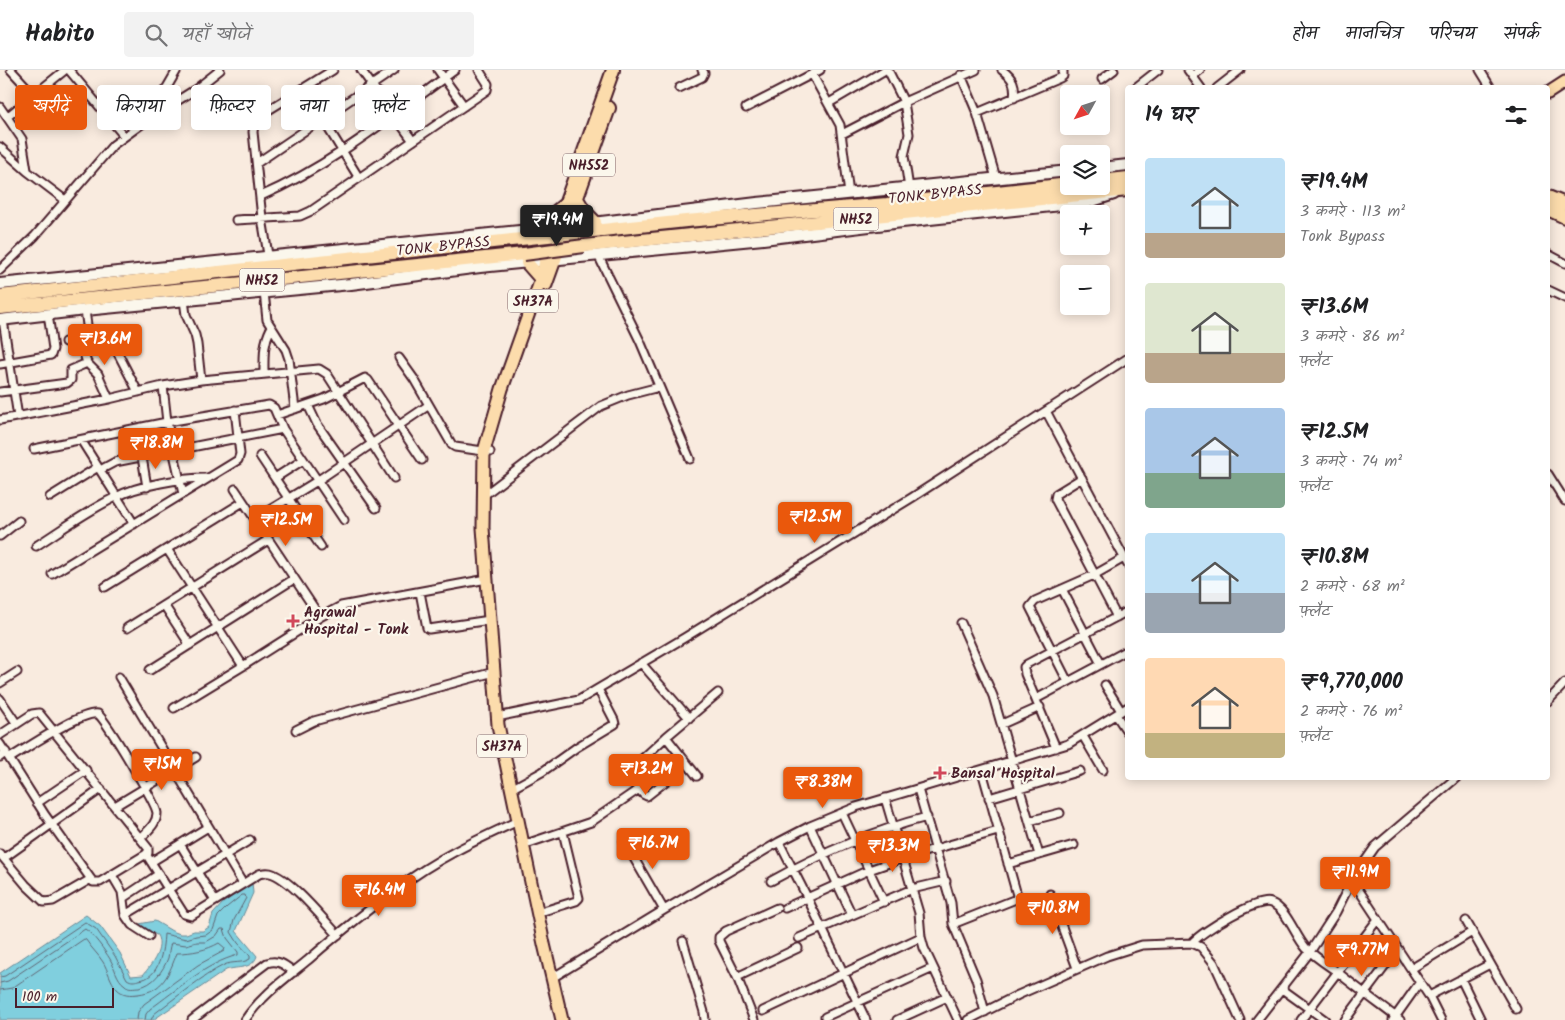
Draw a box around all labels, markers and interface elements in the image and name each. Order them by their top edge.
search box [124,12,474,57]
text: Habito [25,15,94,54]
text: यहाँ खोजें [182,20,251,50]
text: होम [1292,20,1317,49]
text: मानचित्र [1345,20,1401,49]
text: परिचय [1429,20,1475,49]
text: संपर्क [1503,20,1540,49]
icon: search [142,21,170,49]
chip: खरीदें [15,85,87,130]
chip: किराया [97,85,181,130]
chip: फ़िल्टर [191,85,271,130]
chip: नया [281,85,345,130]
chip: फ़्लैट [355,85,425,130]
north arrow [1060,85,1110,135]
map controls [1060,85,1110,315]
text: 14 घर [1145,99,1195,132]
icon: filters [1502,101,1530,129]
button: layers [1060,145,1110,195]
road number: NH552 [563,154,615,176]
text: ₹19.4M [1300,166,1368,199]
street label: TONK BYPASS [887,178,983,212]
icon: home [1185,178,1245,238]
text: 3 कमरे · 113 m² [1300,199,1405,224]
pin: ₹19.4M [516,204,598,247]
button: + [1060,205,1110,255]
text: ₹19.4M [531,208,583,233]
road number: NH52 [834,208,878,230]
text: Tonk Bypass [1300,224,1385,249]
street label: TONK BYPASS [395,230,491,264]
button: − [1060,265,1110,315]
road number: NH52 [240,268,284,292]
road number: SH37A [508,290,558,312]
text: ₹13.6M [1300,291,1368,324]
icon: home [1185,303,1245,363]
pin: ₹13.6M [64,324,146,366]
text: 3 कमरे · 86 m² [1300,324,1404,349]
text: ₹13.6M [79,327,131,352]
text: फ़्लैट [1300,349,1331,374]
text: ₹12.5M [1300,416,1368,449]
pin: ₹18.8M [115,428,197,470]
icon: home [1185,428,1245,488]
text: ₹18.8M [129,431,183,456]
text: 3 कमरे · 74 m² [1300,449,1402,474]
text: फ़्लैट [1300,474,1331,499]
pin: ₹12.5M [774,502,856,544]
pin: ₹12.5M [245,504,327,547]
text: ₹12.5M [789,505,841,530]
text: ₹12.5M [260,508,312,533]
text: ₹10.8M [1300,541,1369,574]
icon: home [1185,553,1245,613]
text: 2 कमरे · 68 m² [1300,574,1405,599]
text: फ़्लैट [1300,599,1331,624]
place label: Agrawal Hospital - Tonk [304,601,409,642]
marker: Agrawal Hospital - Tonk [286,614,300,628]
text: ₹9,770,000 [1300,666,1403,699]
icon: home [1185,678,1245,738]
text: 2 कमरे · 76 m² [1300,699,1402,724]
text: फ़्लैट [1300,724,1331,749]
road number: SH37A [477,734,527,758]
pin: ₹15M [132,748,192,791]
text: ₹15M [143,752,181,777]
pin: ₹13.2M [605,754,687,796]
text: ₹13.2M [620,757,672,782]
place label: Bansal Hospital [951,762,1055,786]
pin: ₹8.38M [782,766,864,809]
marker: Bansal Hospital [933,766,947,780]
text: ₹8.38M [794,770,852,795]
pin: ₹16.7M [612,828,694,870]
pin: ₹13.3M [852,830,934,873]
text: ₹16.7M [628,831,678,856]
text: ₹13.3M [867,834,919,859]
pin: ₹11.9M [1314,856,1396,899]
text: ₹11.9M [1331,860,1379,885]
pin: ₹16.4M [338,874,420,917]
text: ₹16.4M [353,878,405,903]
pin: ₹10.8M [1012,892,1094,935]
text: ₹10.8M [1027,896,1079,921]
pin: ₹9.77M [1321,934,1403,977]
text: ₹9.77M [1335,938,1389,963]
scale bar [15,985,114,1008]
text: 100 m [22,986,57,1008]

